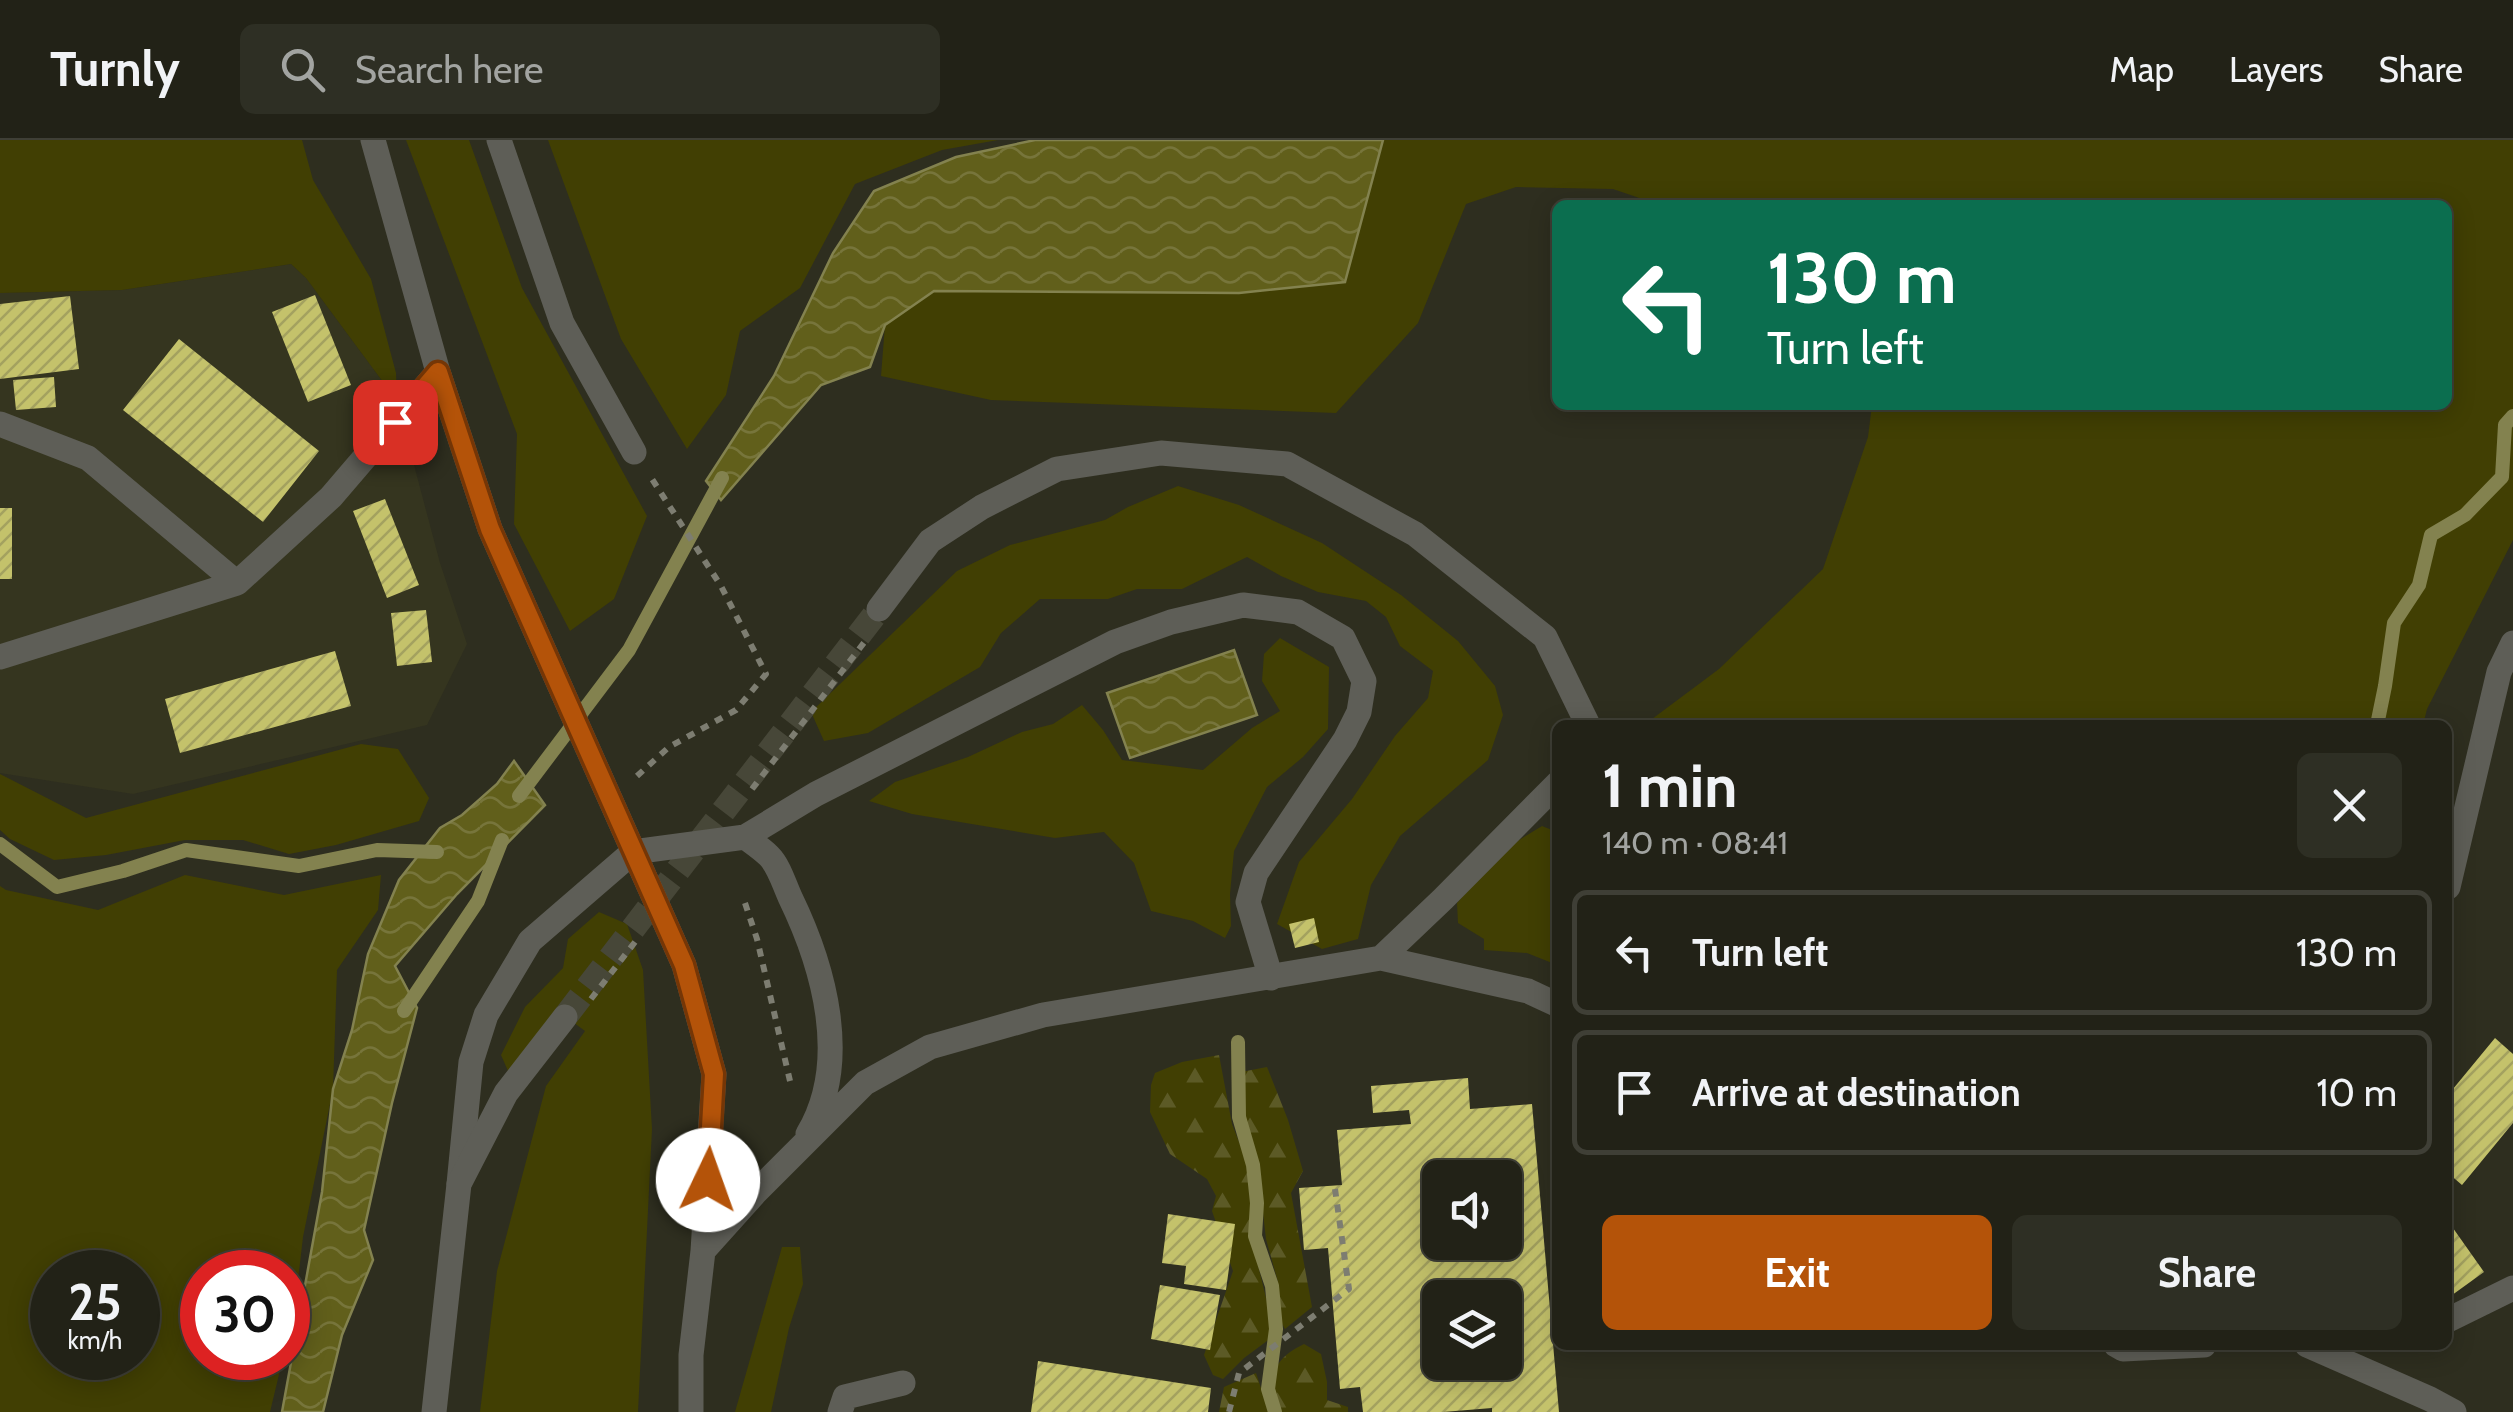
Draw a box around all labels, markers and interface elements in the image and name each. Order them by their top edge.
search box [240,24,940,114]
text: Turnly [50,40,180,98]
icon: search [275,42,330,97]
text: Search here [355,46,544,93]
text: Map [2110,48,2174,91]
text: Layers [2229,48,2323,91]
text: Share [2378,48,2463,91]
text: 130 m [1767,235,1957,321]
icon: left [1602,240,1732,370]
text: Turn left [1767,321,1924,375]
pin [353,380,438,465]
icon: arrive [368,395,423,450]
text: 1 min [1602,749,1737,822]
button: close [2297,753,2402,858]
text: 140 m · 08:41 [1602,823,1788,862]
icon: left [1607,925,1662,980]
text: Turn left [1692,929,1828,976]
text: 130 m [2296,929,2397,976]
icon: arrive [1607,1065,1662,1120]
text: Arrive at destination [1692,1069,2021,1116]
text: 10 m [2316,1069,2397,1116]
position arrow [656,1128,760,1232]
map controls [1422,1160,1522,1380]
button: sound [1422,1160,1522,1260]
button: Exit [1602,1215,1992,1330]
button: Share [2012,1215,2402,1330]
speed limit sign: 30 [180,1250,310,1380]
text: 25 [68,1272,122,1333]
button: layers [1422,1280,1522,1380]
text: km/h [68,1325,122,1355]

